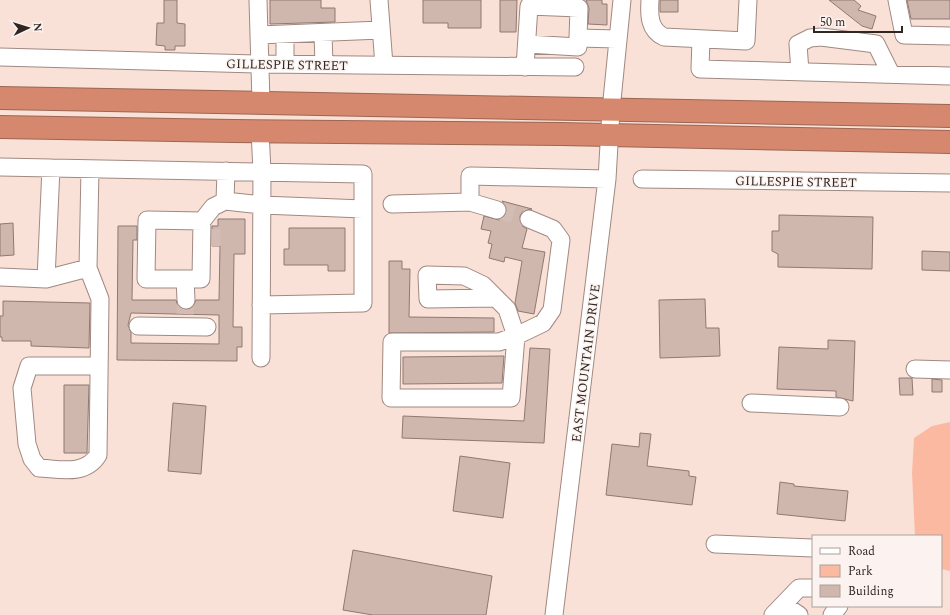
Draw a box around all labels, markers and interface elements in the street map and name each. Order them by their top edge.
north arrow [8,8,48,48]
scale bar [814,8,902,34]
text: 50 m [820,13,845,32]
text: N [29,22,46,32]
street label: GILLESPIE STREET [226,54,348,76]
street label: GILLESPIE STREET [735,171,857,193]
street label: EAST MOUNTAIN DRIVE [566,283,606,443]
legend [812,535,942,607]
text: Road [848,542,875,561]
text: Park [848,562,873,581]
text: Building [848,582,894,601]

